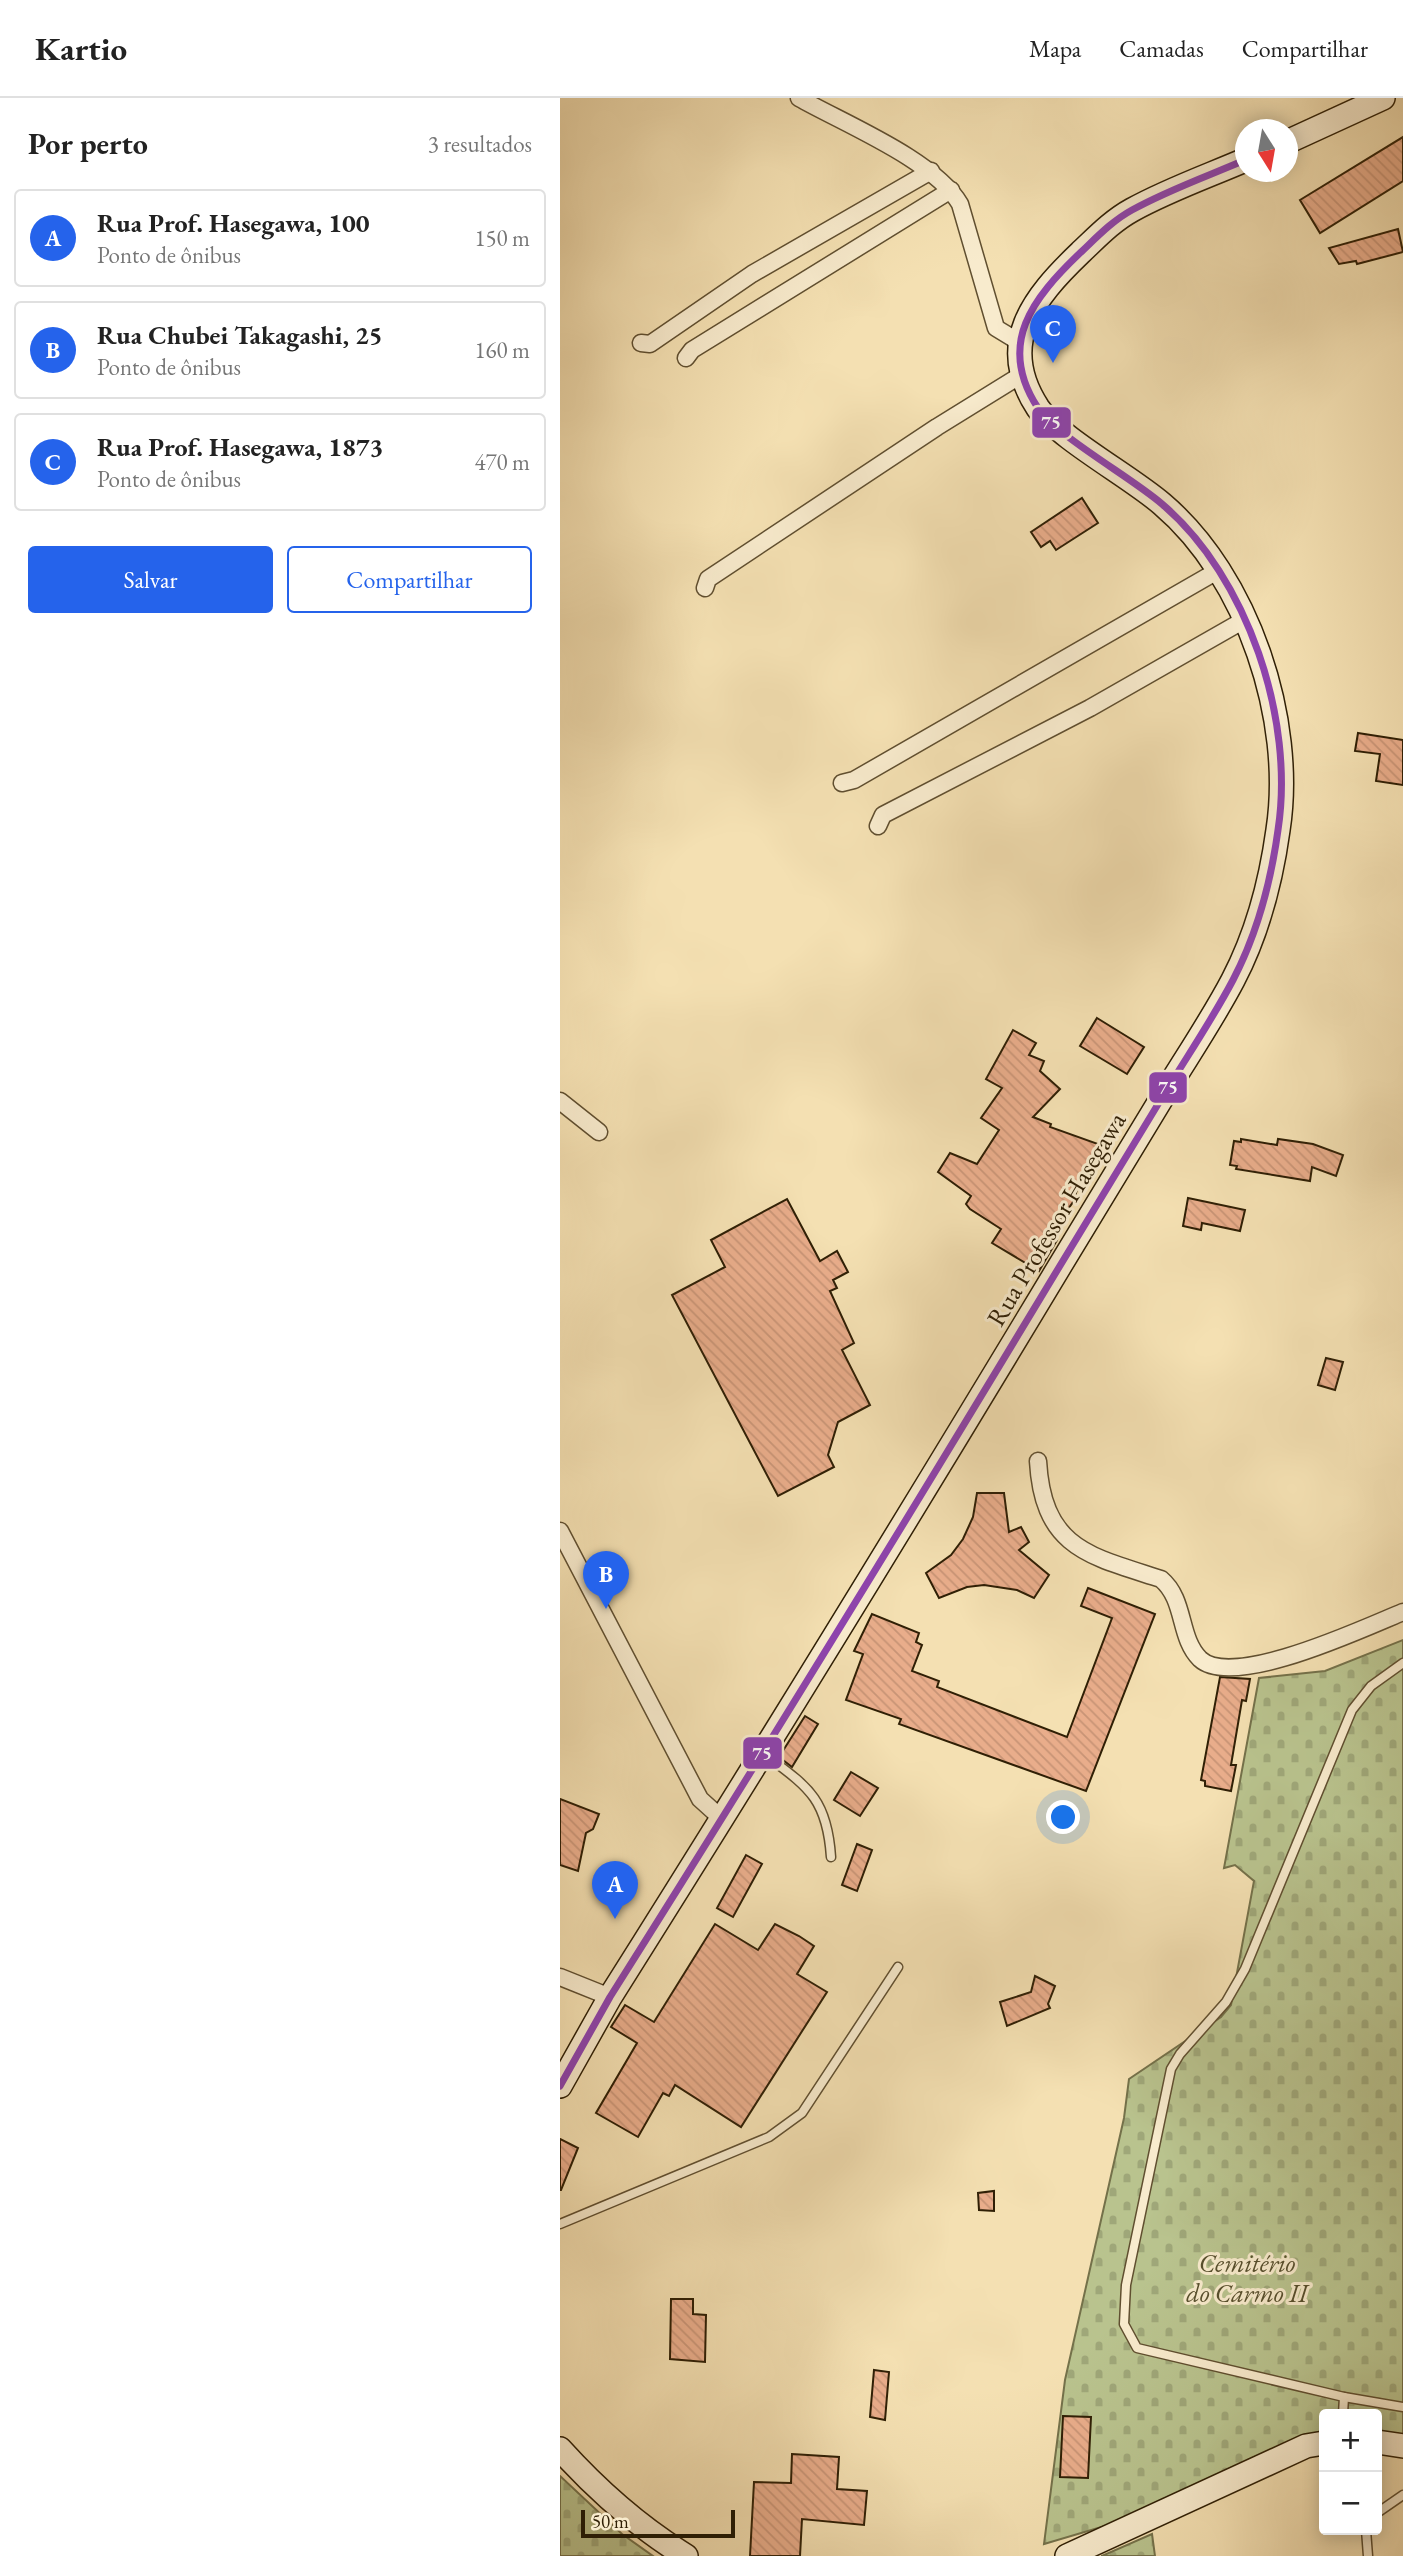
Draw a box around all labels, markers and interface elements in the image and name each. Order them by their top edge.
text: Kartio [35,27,127,70]
text: Mapa [1029,33,1081,64]
text: Camadas [1119,33,1204,64]
text: Compartilhar [1242,33,1368,64]
north arrow [1235,119,1298,182]
text: Por perto [28,124,148,163]
text: 3 resultados [428,129,532,159]
text: Rua Prof. Hasegawa, 100 [97,206,369,240]
text: A [45,223,61,253]
text: 150 m [474,223,530,253]
text: Ponto de ônibus [97,240,241,270]
pin: C [1030,305,1076,363]
text: Rua Chubei Takagashi, 25 [97,318,383,352]
text: B [46,335,60,365]
text: 160 m [474,335,530,365]
text: Ponto de ônibus [97,352,241,382]
line badge: 75 [1031,406,1072,439]
text: 75 [1041,410,1061,435]
text: Rua Prof. Hasegawa, 1873 [97,430,383,464]
text: C [45,447,61,477]
text: 470 m [474,447,530,477]
text: Ponto de ônibus [97,464,241,494]
button: Salvar [28,546,273,613]
button: Compartilhar [287,546,532,613]
line badge: 75 [1148,1071,1188,1104]
text: 75 [1158,1075,1178,1100]
street label: Rua Professor Hasegawa [979,1105,1134,1332]
pin: B [583,1551,629,1609]
line badge: 75 [742,1736,783,1770]
text: 75 [752,1741,772,1766]
your location [1046,1800,1080,1834]
pin: A [592,1861,638,1919]
park label: Cemitério do Carmo II [1186,2246,1310,2310]
map controls [1319,2409,1382,2535]
button: + [1319,2409,1382,2472]
button: − [1319,2472,1382,2535]
scale bar [581,2507,735,2539]
text: 50 m [592,2509,629,2534]

